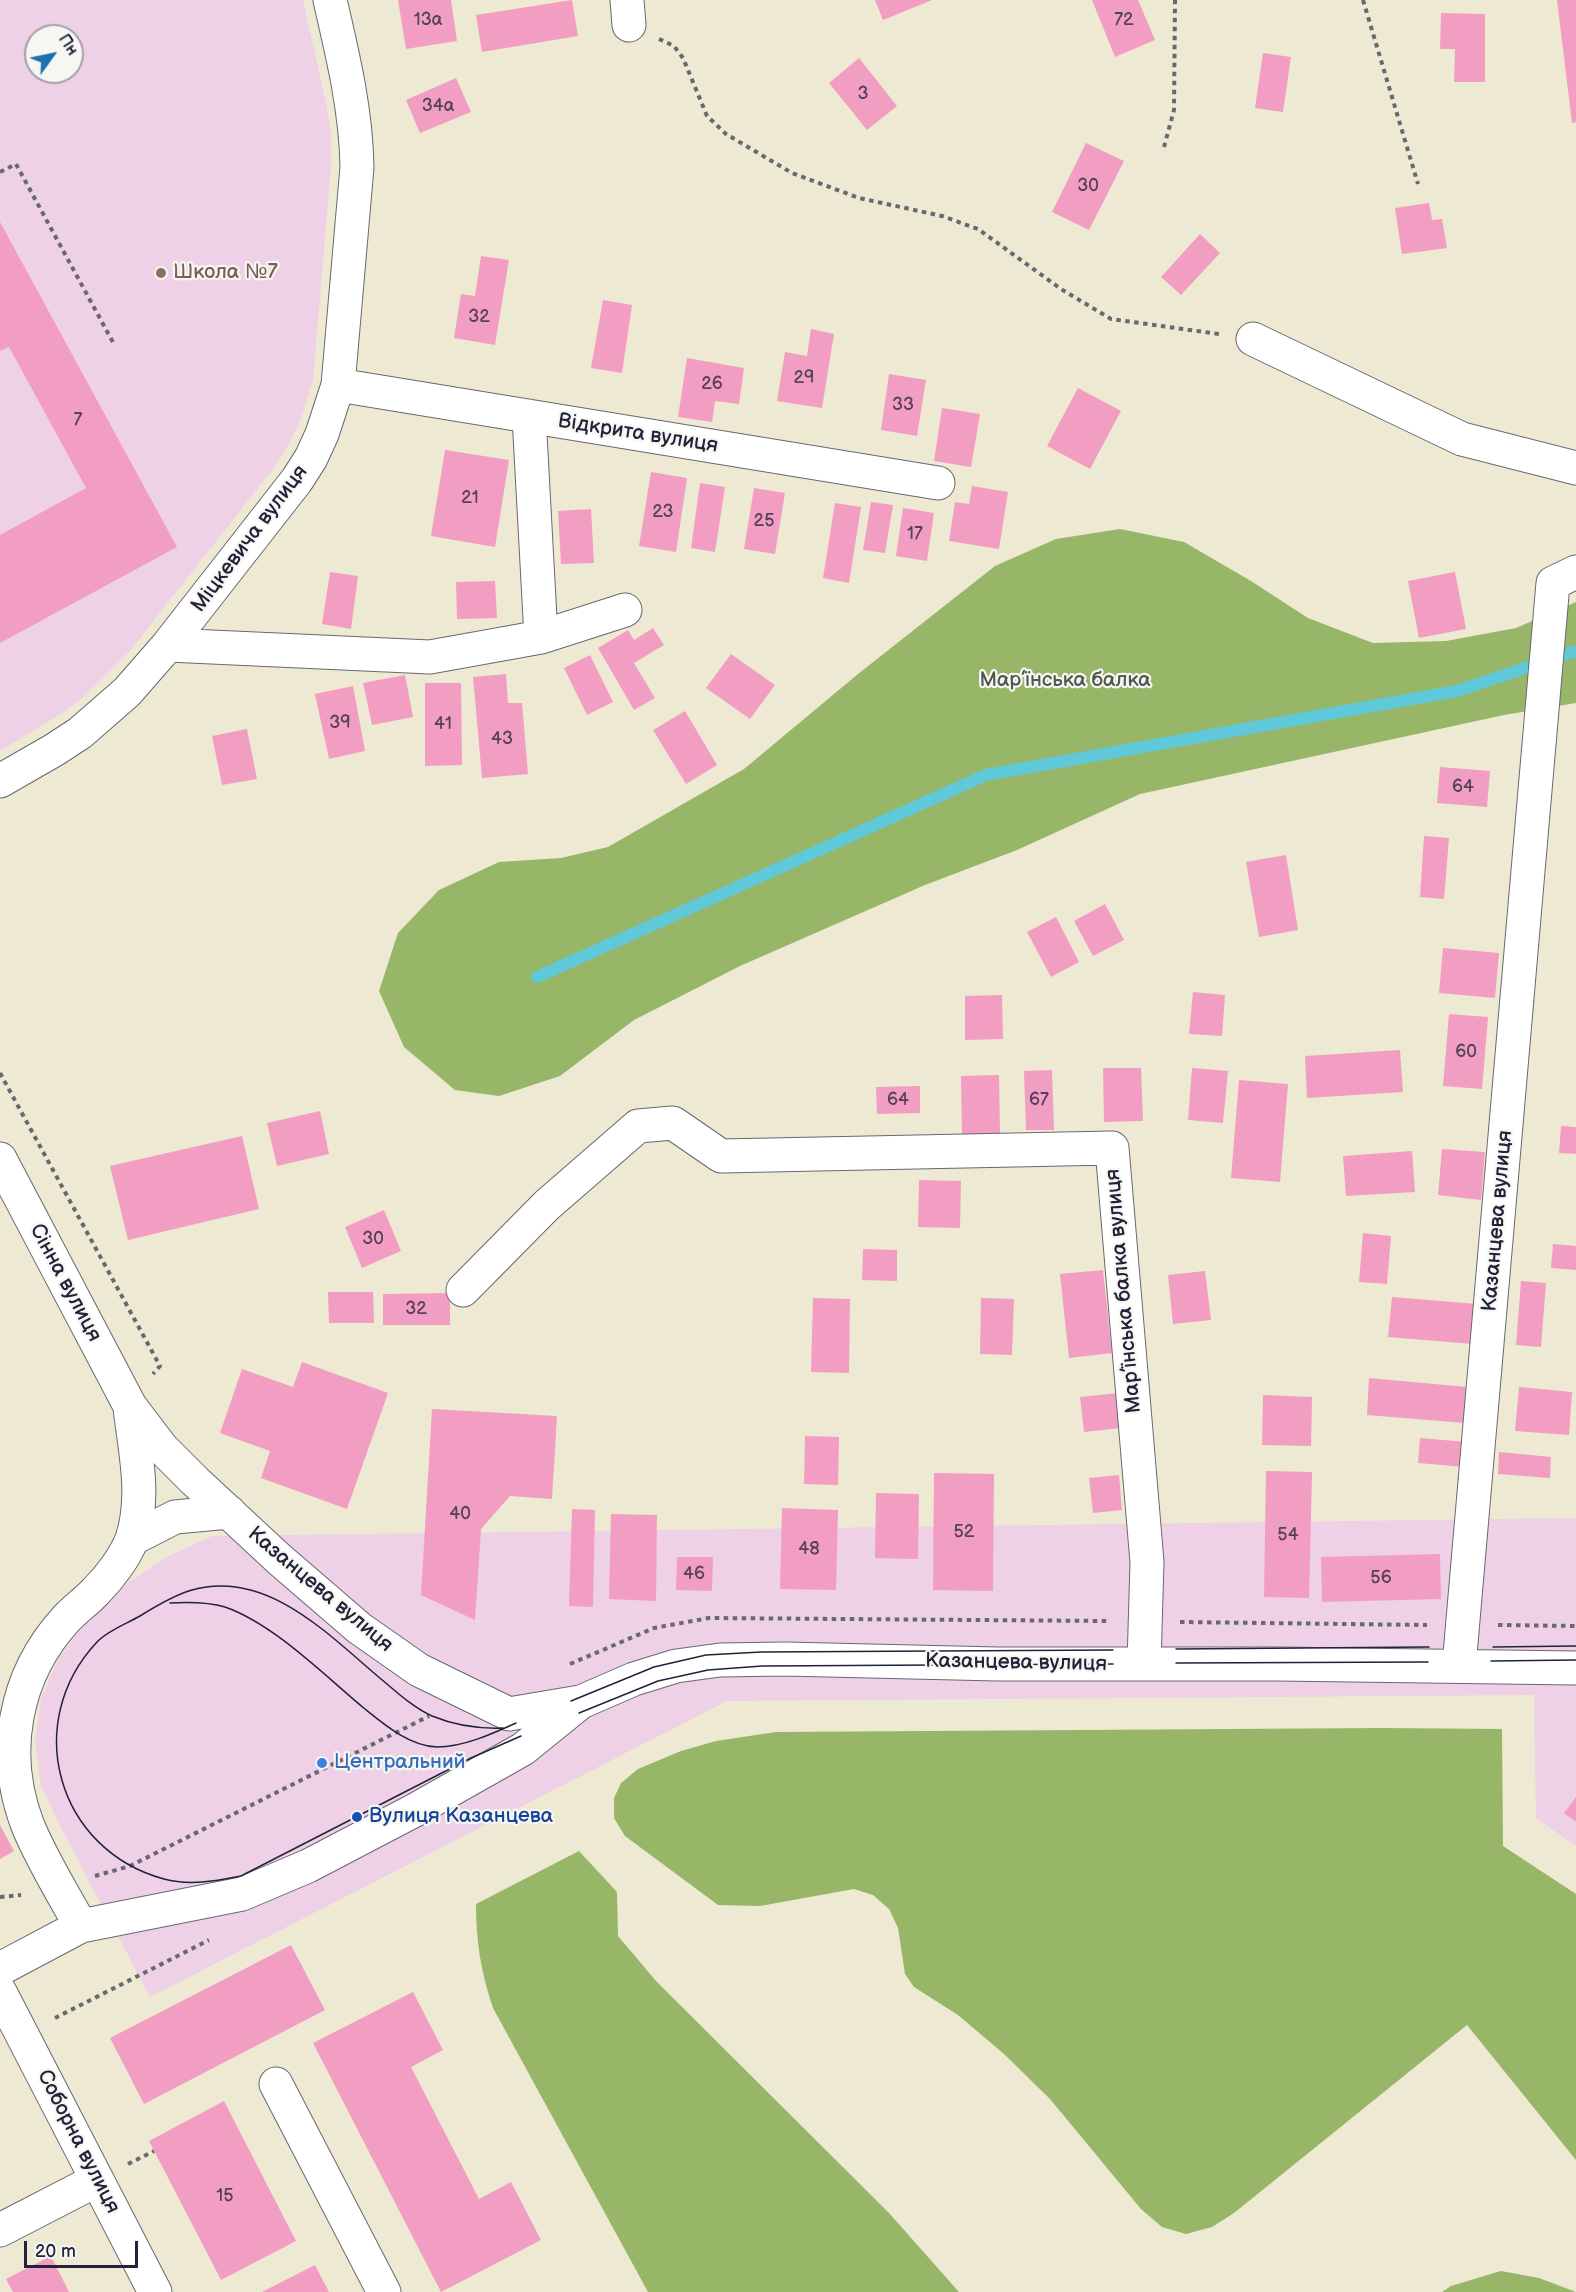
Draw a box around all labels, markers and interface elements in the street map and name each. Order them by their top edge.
house number: 13а [414,9,442,31]
house number: 72 [1114,9,1134,31]
north arrow [24,24,84,84]
text: Пн [54,31,82,59]
house number: 3 [857,83,869,105]
house number: 34а [422,95,454,117]
house number: 30 [1077,175,1099,197]
place label: Школа №7 [173,260,278,286]
marker: Школа №7 [154,266,168,280]
house number: 32 [468,306,490,328]
house number: 29 [793,367,815,389]
house number: 26 [701,373,723,395]
house number: 33 [892,394,914,416]
house number: 7 [74,409,82,431]
street label: Відкрита вулиця [556,409,720,459]
street label: Міцкевича вулиця [186,460,314,618]
house number: 21 [461,487,479,509]
house number: 23 [652,501,674,523]
house number: 25 [754,510,774,532]
house number: 17 [907,523,923,545]
park label: Мар’їнська балка [979,668,1151,694]
house number: 39 [329,712,351,734]
house number: 41 [434,713,452,735]
house number: 43 [491,728,513,750]
house number: 64 [1452,776,1474,798]
house number: 60 [1455,1041,1477,1063]
house number: 64 [887,1089,909,1111]
house number: 67 [1029,1089,1049,1111]
street label: Казанцева вулиця [1478,1129,1518,1313]
street label: Мар’їнська балка вулиця [1101,1168,1147,1414]
street label: Сінна вулиця [23,1220,107,1346]
house number: 30 [362,1228,384,1250]
house number: 32 [405,1298,427,1320]
house number: 40 [449,1503,471,1525]
house number: 52 [954,1521,974,1543]
street label: Казанцева вулиця [242,1522,398,1658]
house number: 54 [1277,1524,1299,1546]
house number: 48 [798,1538,820,1560]
house number: 46 [683,1563,705,1585]
house number: 56 [1370,1567,1392,1589]
street label: Казанцева вулиця [925,1649,1107,1677]
place label: Центральний [334,1750,466,1776]
marker: Центральний [315,1756,329,1770]
place label: Вулиця Казанцева [369,1804,553,1830]
marker: Вулиця Казанцева [350,1810,364,1824]
street label: Соборна вулиця [31,2066,125,2218]
house number: 15 [216,2185,234,2207]
scale bar [27,2229,141,2267]
text: 20 m [35,2241,76,2262]

